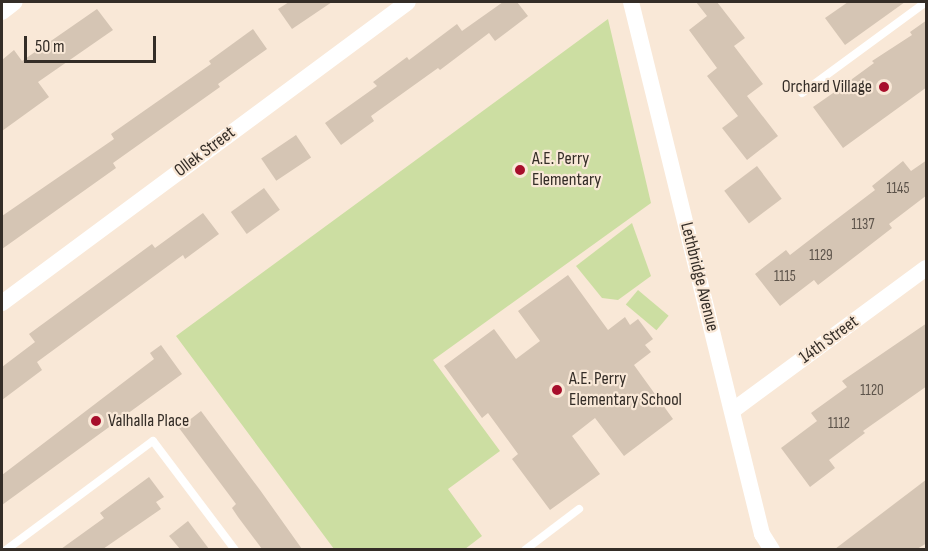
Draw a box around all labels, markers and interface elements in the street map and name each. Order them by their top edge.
scale bar [27,24,159,62]
text: 50 m [35,36,65,57]
place label: Orchard Village [782,76,872,98]
marker: Orchard Village [877,80,891,94]
street label: Ollek Street [170,122,240,182]
place label: A.E. Perry Elementary [532,149,601,192]
marker: A.E. Perry Elementary [513,163,527,177]
house number: 1145 [887,180,909,198]
house number: 1137 [852,216,874,234]
street label: Lethbridge Avenue [675,220,723,334]
house number: 1129 [809,247,833,265]
house number: 1115 [774,268,796,286]
street label: 14th Street [795,311,863,369]
place label: A.E. Perry Elementary School [569,369,682,412]
house number: 1120 [860,382,884,400]
marker: A.E. Perry Elementary School [550,383,564,397]
place label: Valhalla Place [108,410,189,432]
marker: Valhalla Place [89,414,103,428]
house number: 1112 [828,415,850,433]

